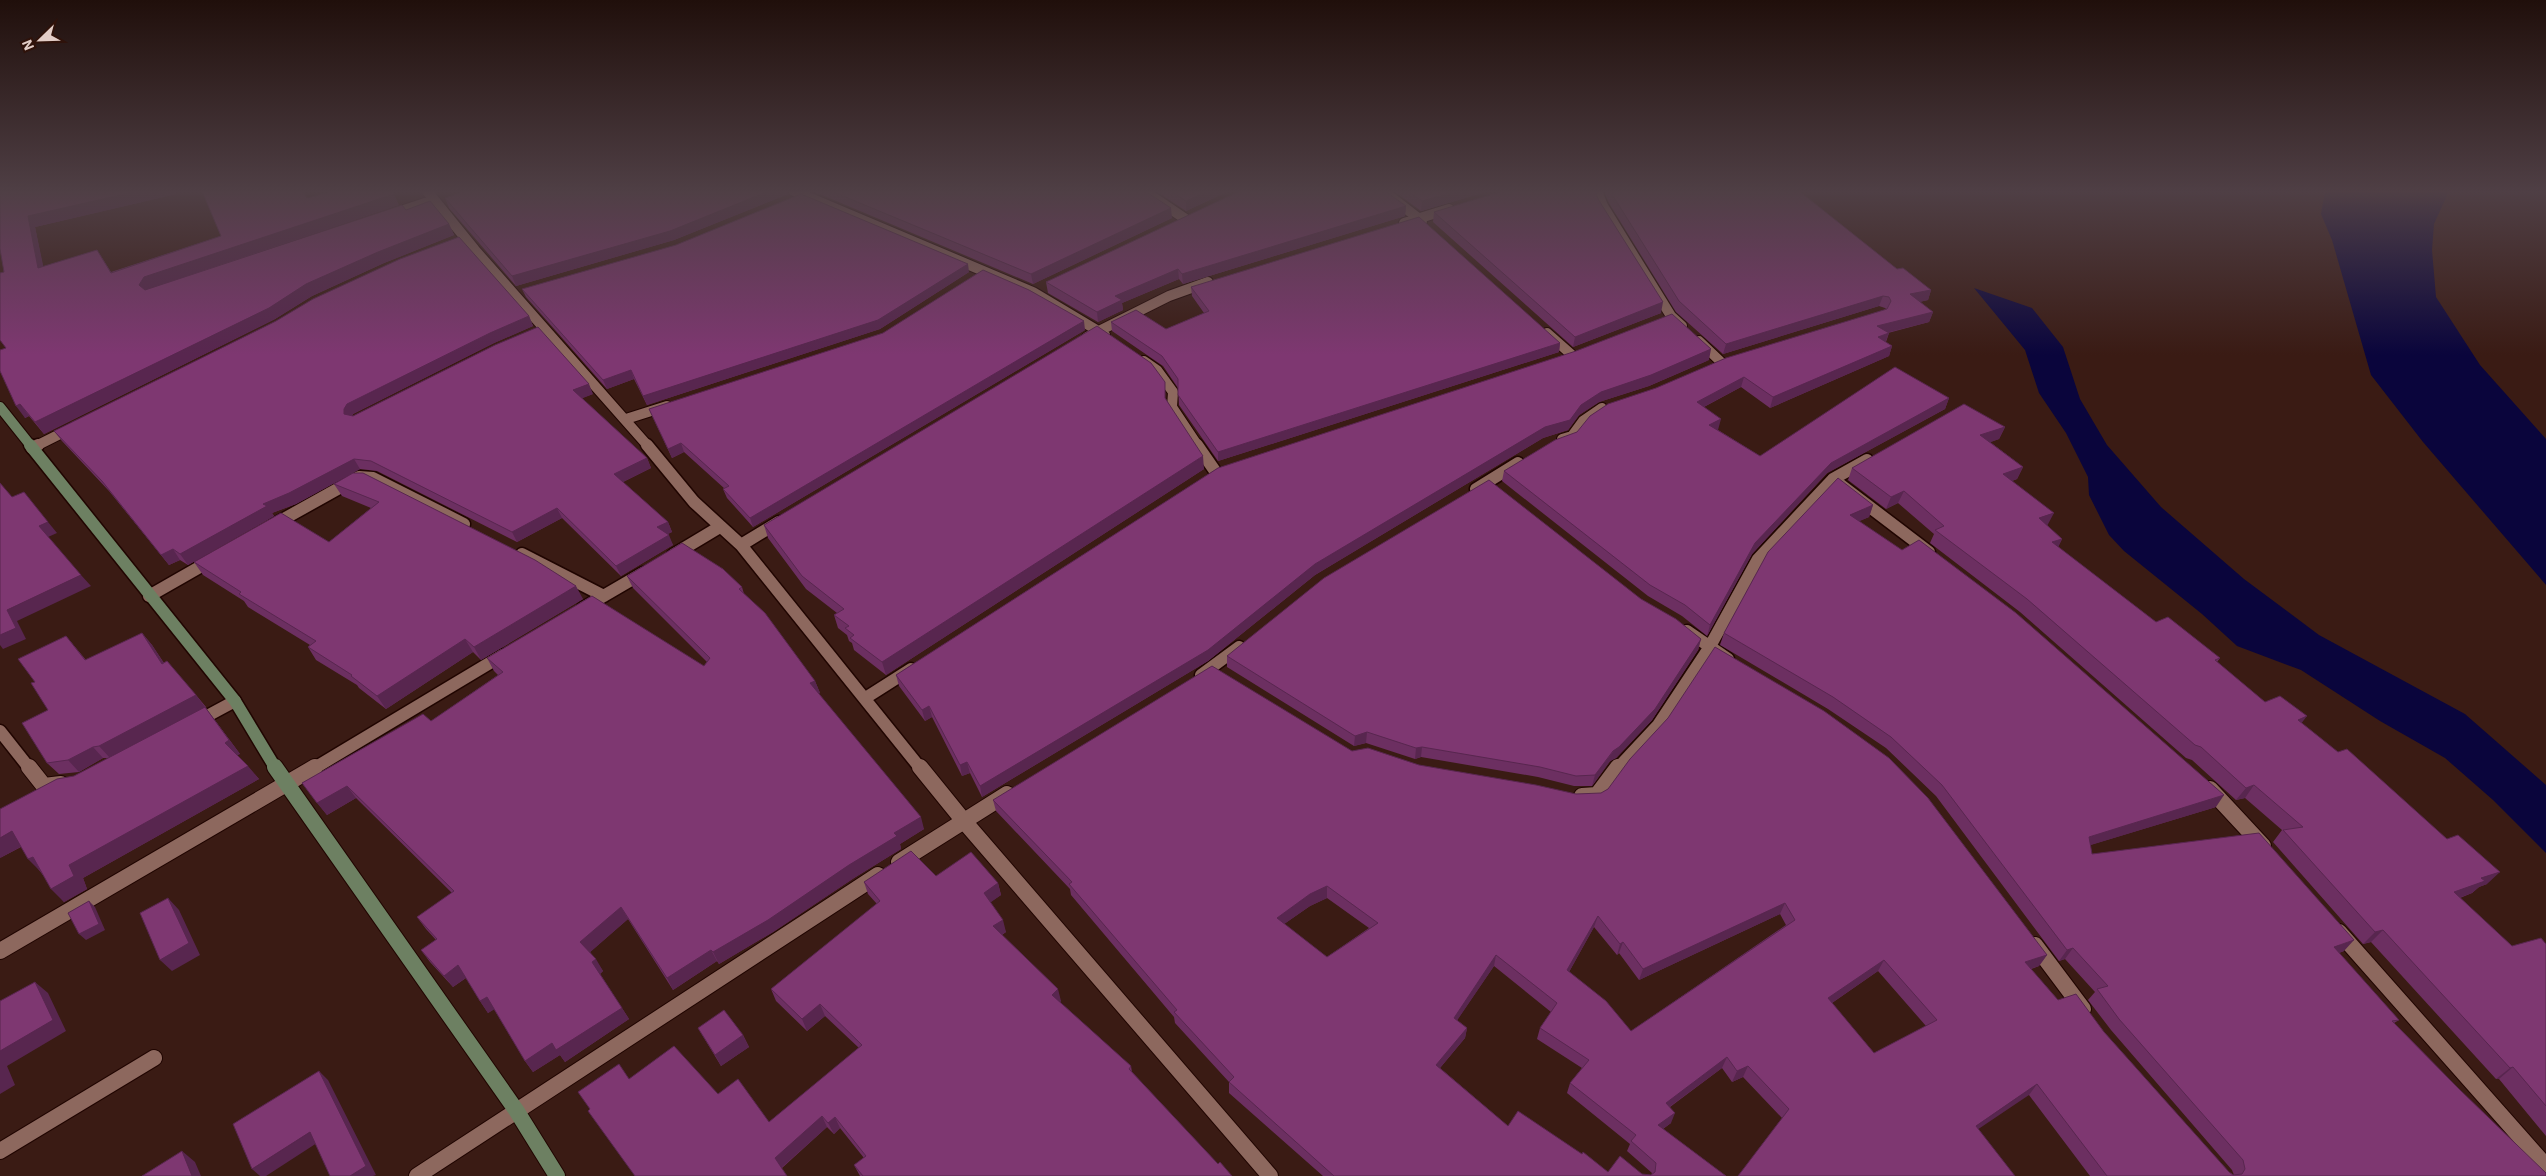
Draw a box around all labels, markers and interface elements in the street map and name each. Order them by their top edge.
north arrow [15,15,65,65]
text: N [18,37,38,53]

